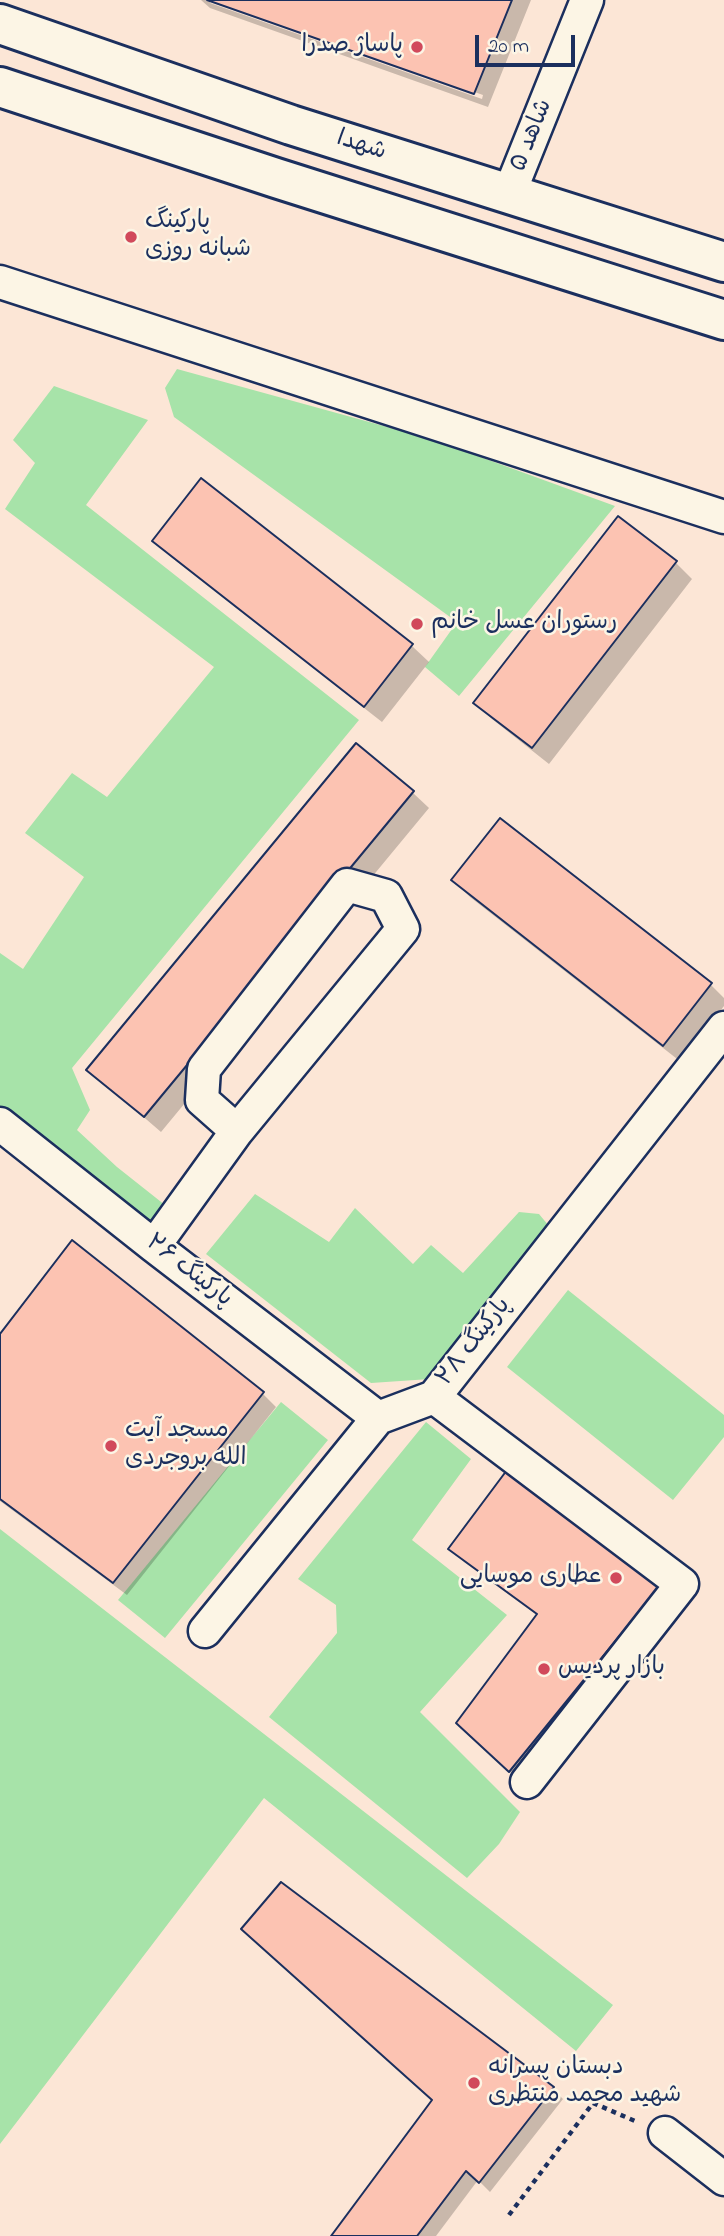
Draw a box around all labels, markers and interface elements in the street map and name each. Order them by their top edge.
scale bar [479,21,579,65]
text: 20 m [488,32,529,62]
place label: پاساژ صدرا [301,33,403,61]
marker: پاساژ صدرا [409,39,425,55]
street label: شاهد ۵ [506,96,560,176]
street label: شهدا [333,126,389,168]
place label: پارکینگ شبانه روزی [145,209,251,265]
marker: پارکینگ شبانه روزی [123,229,139,245]
place label: رستوران عسل خانم [431,610,617,638]
marker: رستوران عسل خانم [409,616,425,632]
street label: پارکینگ ۲۶ [139,1229,237,1315]
street label: پارکینگ ۲۸ [432,1293,518,1393]
place label: مسجد آیت الله بروجردی [125,1418,246,1474]
marker: مسجد آیت الله بروجردی [103,1438,119,1454]
place label: عطاری موسایی [460,1564,602,1592]
marker: عطاری موسایی [608,1570,624,1586]
place label: بازار پردیس [558,1655,665,1683]
marker: بازار پردیس [536,1661,552,1677]
place label: دبستان پسرانه شهید محمد منتظری [488,2055,681,2111]
marker: دبستان پسرانه شهید محمد منتظری [466,2075,482,2091]

